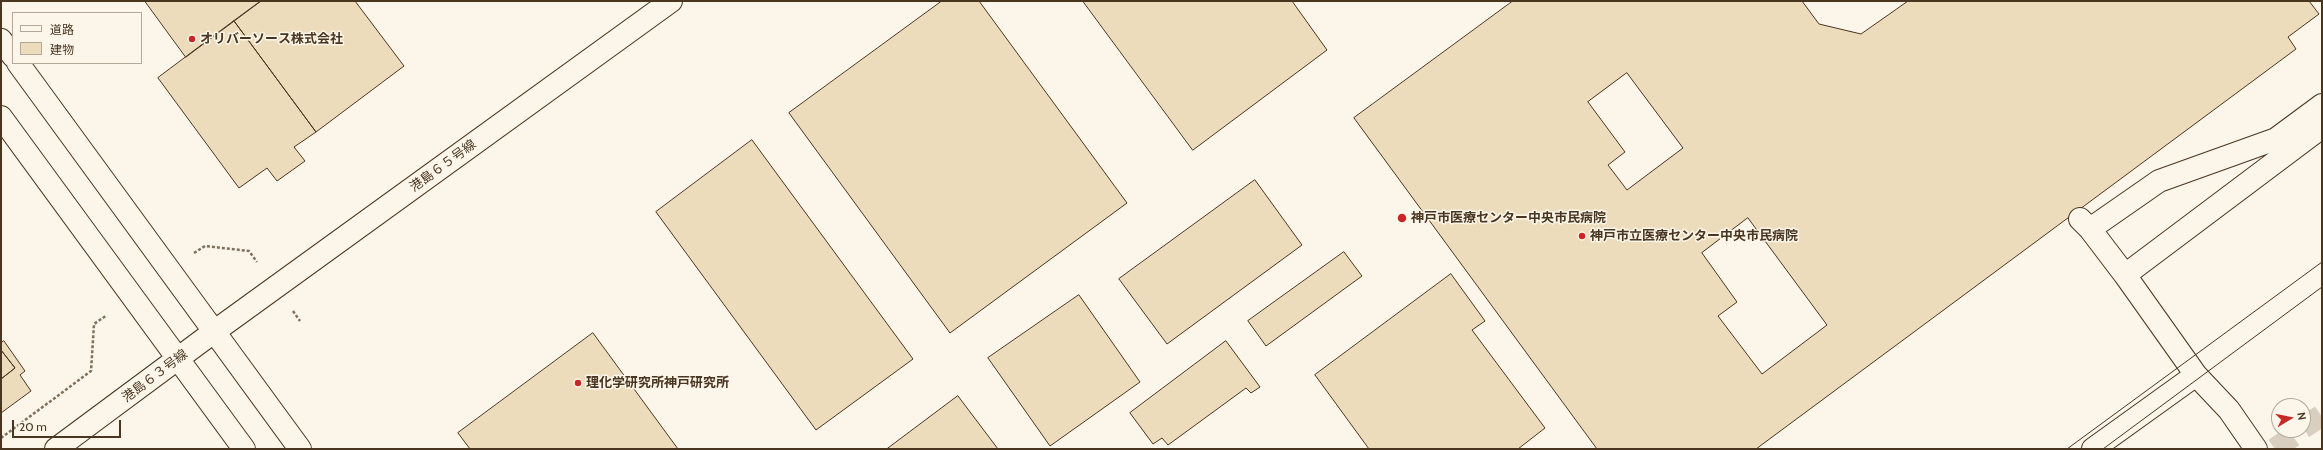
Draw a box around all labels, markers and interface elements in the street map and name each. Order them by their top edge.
legend [12,12,142,64]
text: 道路 [50,22,74,37]
place label: オリバーソース株式会社 [200,31,343,47]
marker: オリバーソース株式会社 [187,34,197,44]
text: 建物 [50,42,74,57]
street label: 港島６５号線 [407,137,479,195]
place label: 神戸市医療センター中央市民病院 [1411,210,1606,226]
marker: 神戸市医療センター中央市民病院 [1396,212,1408,224]
place label: 神戸市立医療センター中央市民病院 [1590,228,1798,244]
marker: 神戸市立医療センター中央市民病院 [1577,231,1587,241]
street label: 港島６３号線 [119,346,191,406]
place label: 理化学研究所神戸研究所 [586,375,729,391]
marker: 理化学研究所神戸研究所 [573,378,583,388]
north arrow [2271,398,2311,438]
text: N [2294,411,2309,421]
scale bar [14,412,123,438]
text: 20 m [19,419,47,434]

